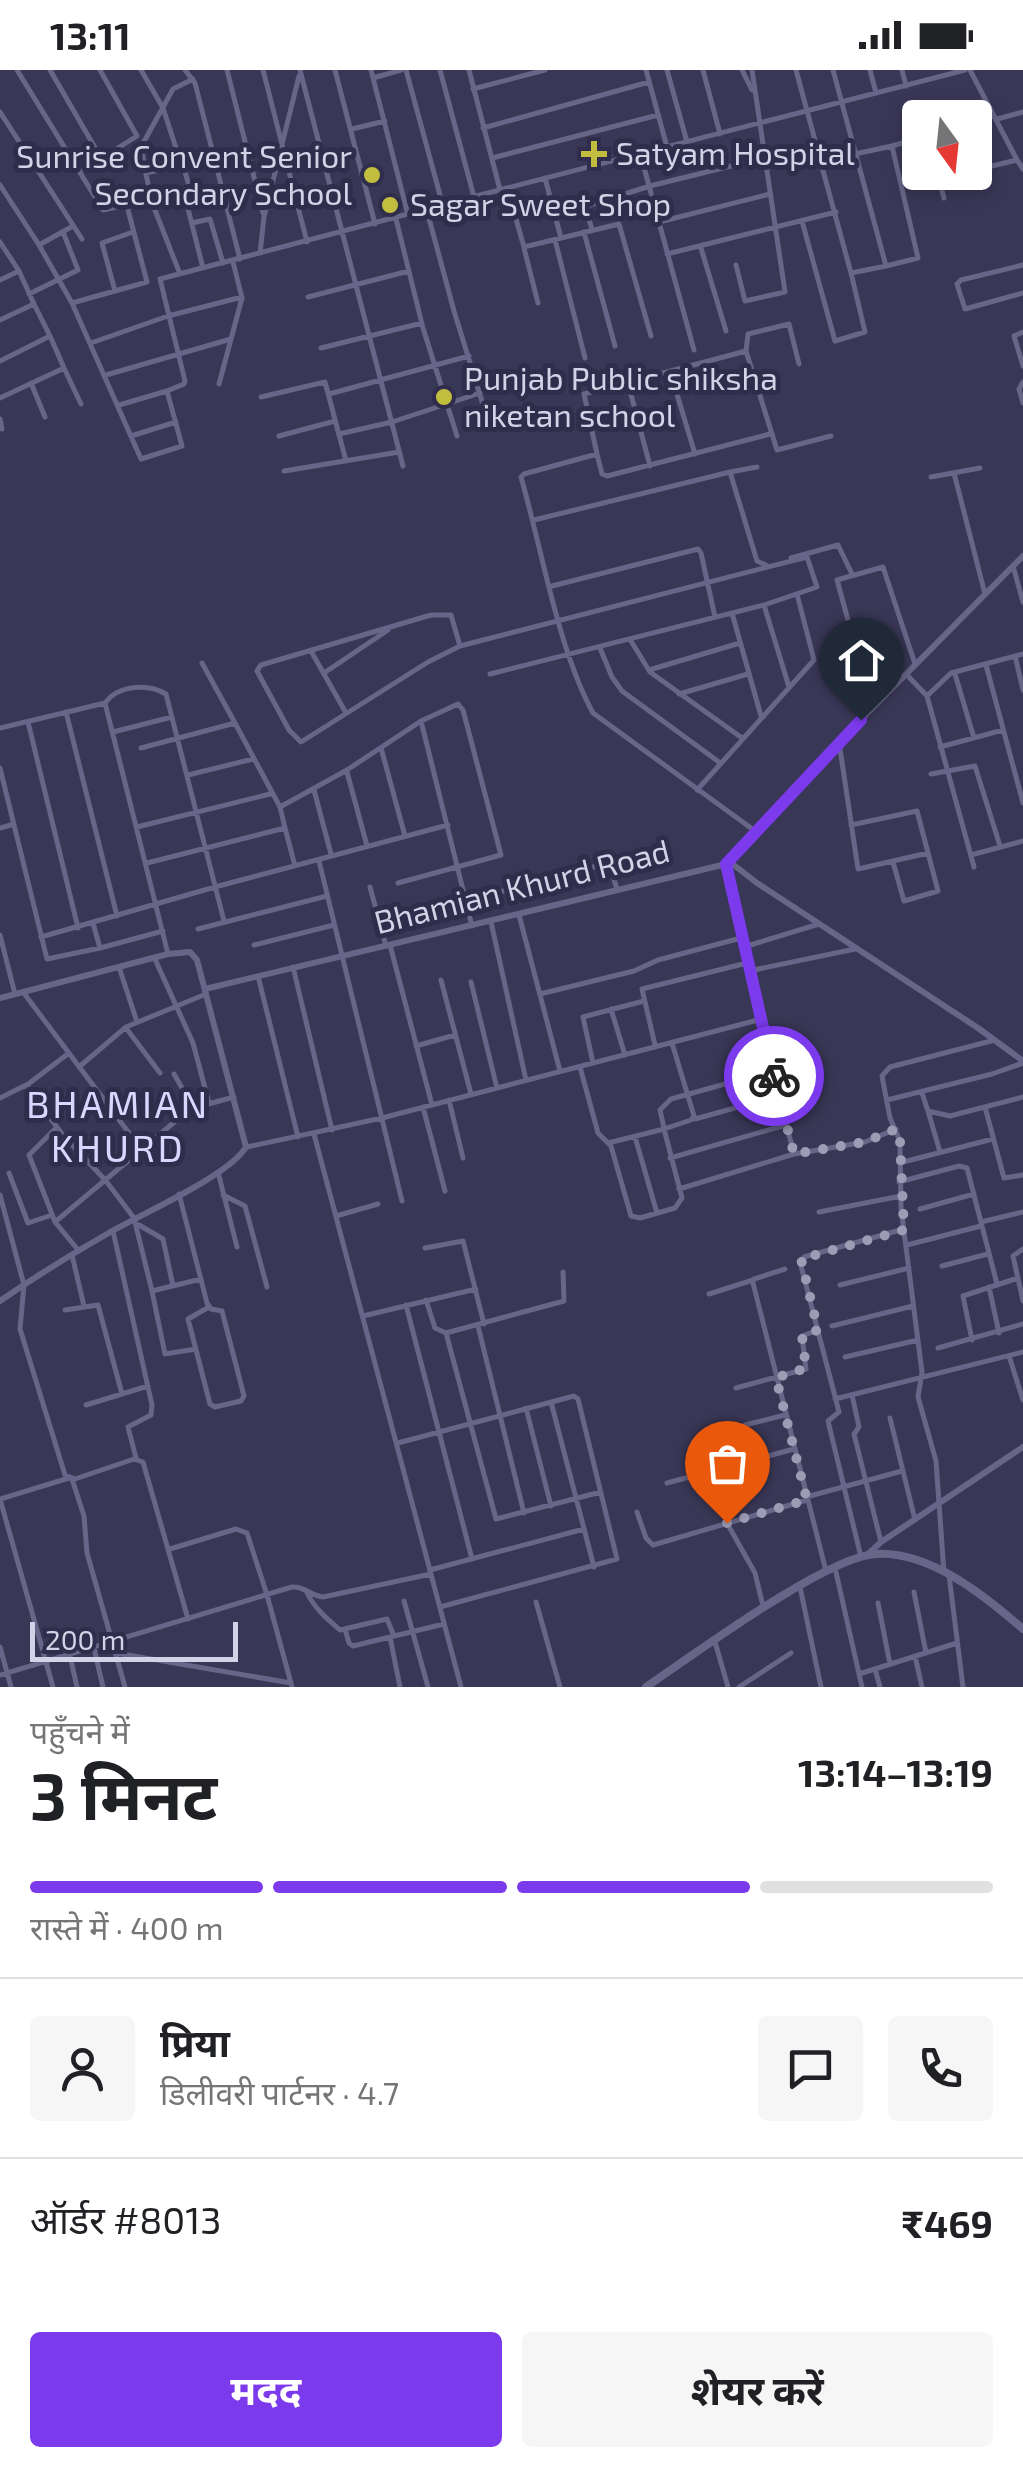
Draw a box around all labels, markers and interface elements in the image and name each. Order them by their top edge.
text: 13:11 [50,12,131,58]
north arrow [902,100,992,190]
map controls [902,100,992,190]
place label: Satyam Hospital [616,133,855,171]
place label: Sunrise Convent Senior Secondary School [16,136,352,211]
marker: Satyam Hospital [581,141,607,167]
marker: Sunrise Convent Senior Secondary School [361,164,383,186]
place label: Sagar Sweet Shop [410,184,671,222]
marker: Sagar Sweet Shop [379,194,401,216]
place label: Punjab Public shiksha niketan school [464,358,778,433]
marker: Punjab Public shiksha niketan school [433,386,455,408]
pin [819,618,904,721]
icon: home [834,633,889,688]
street label: Bhamian Khurd Road [370,830,673,940]
courier [724,1026,824,1126]
icon: bike [747,1049,802,1104]
district label: BHAMIAN KHURD [26,1080,210,1170]
pin [685,1421,770,1524]
icon: bag [700,1436,755,1491]
scale bar [30,1617,238,1662]
text: 200 m [45,1622,125,1656]
text: पहुँचने में [30,1712,130,1750]
text: 13:14–13:19 [798,1749,993,1795]
text: 3 मिनट [30,1755,217,1833]
text: रास्ते में · 400 m [30,1908,224,1946]
button: person [30,2016,135,2121]
button: chat [758,2016,863,2121]
button: phone [888,2016,993,2121]
text: प्रिया [160,2019,230,2065]
text: डिलीवरी पार्टनर · 4.7 [160,2073,399,2111]
text: ऑर्डर #8013 [30,2196,221,2242]
text: ₹469 [901,2200,993,2246]
button: मदद [30,2332,502,2447]
button: शेयर करें [522,2332,993,2447]

